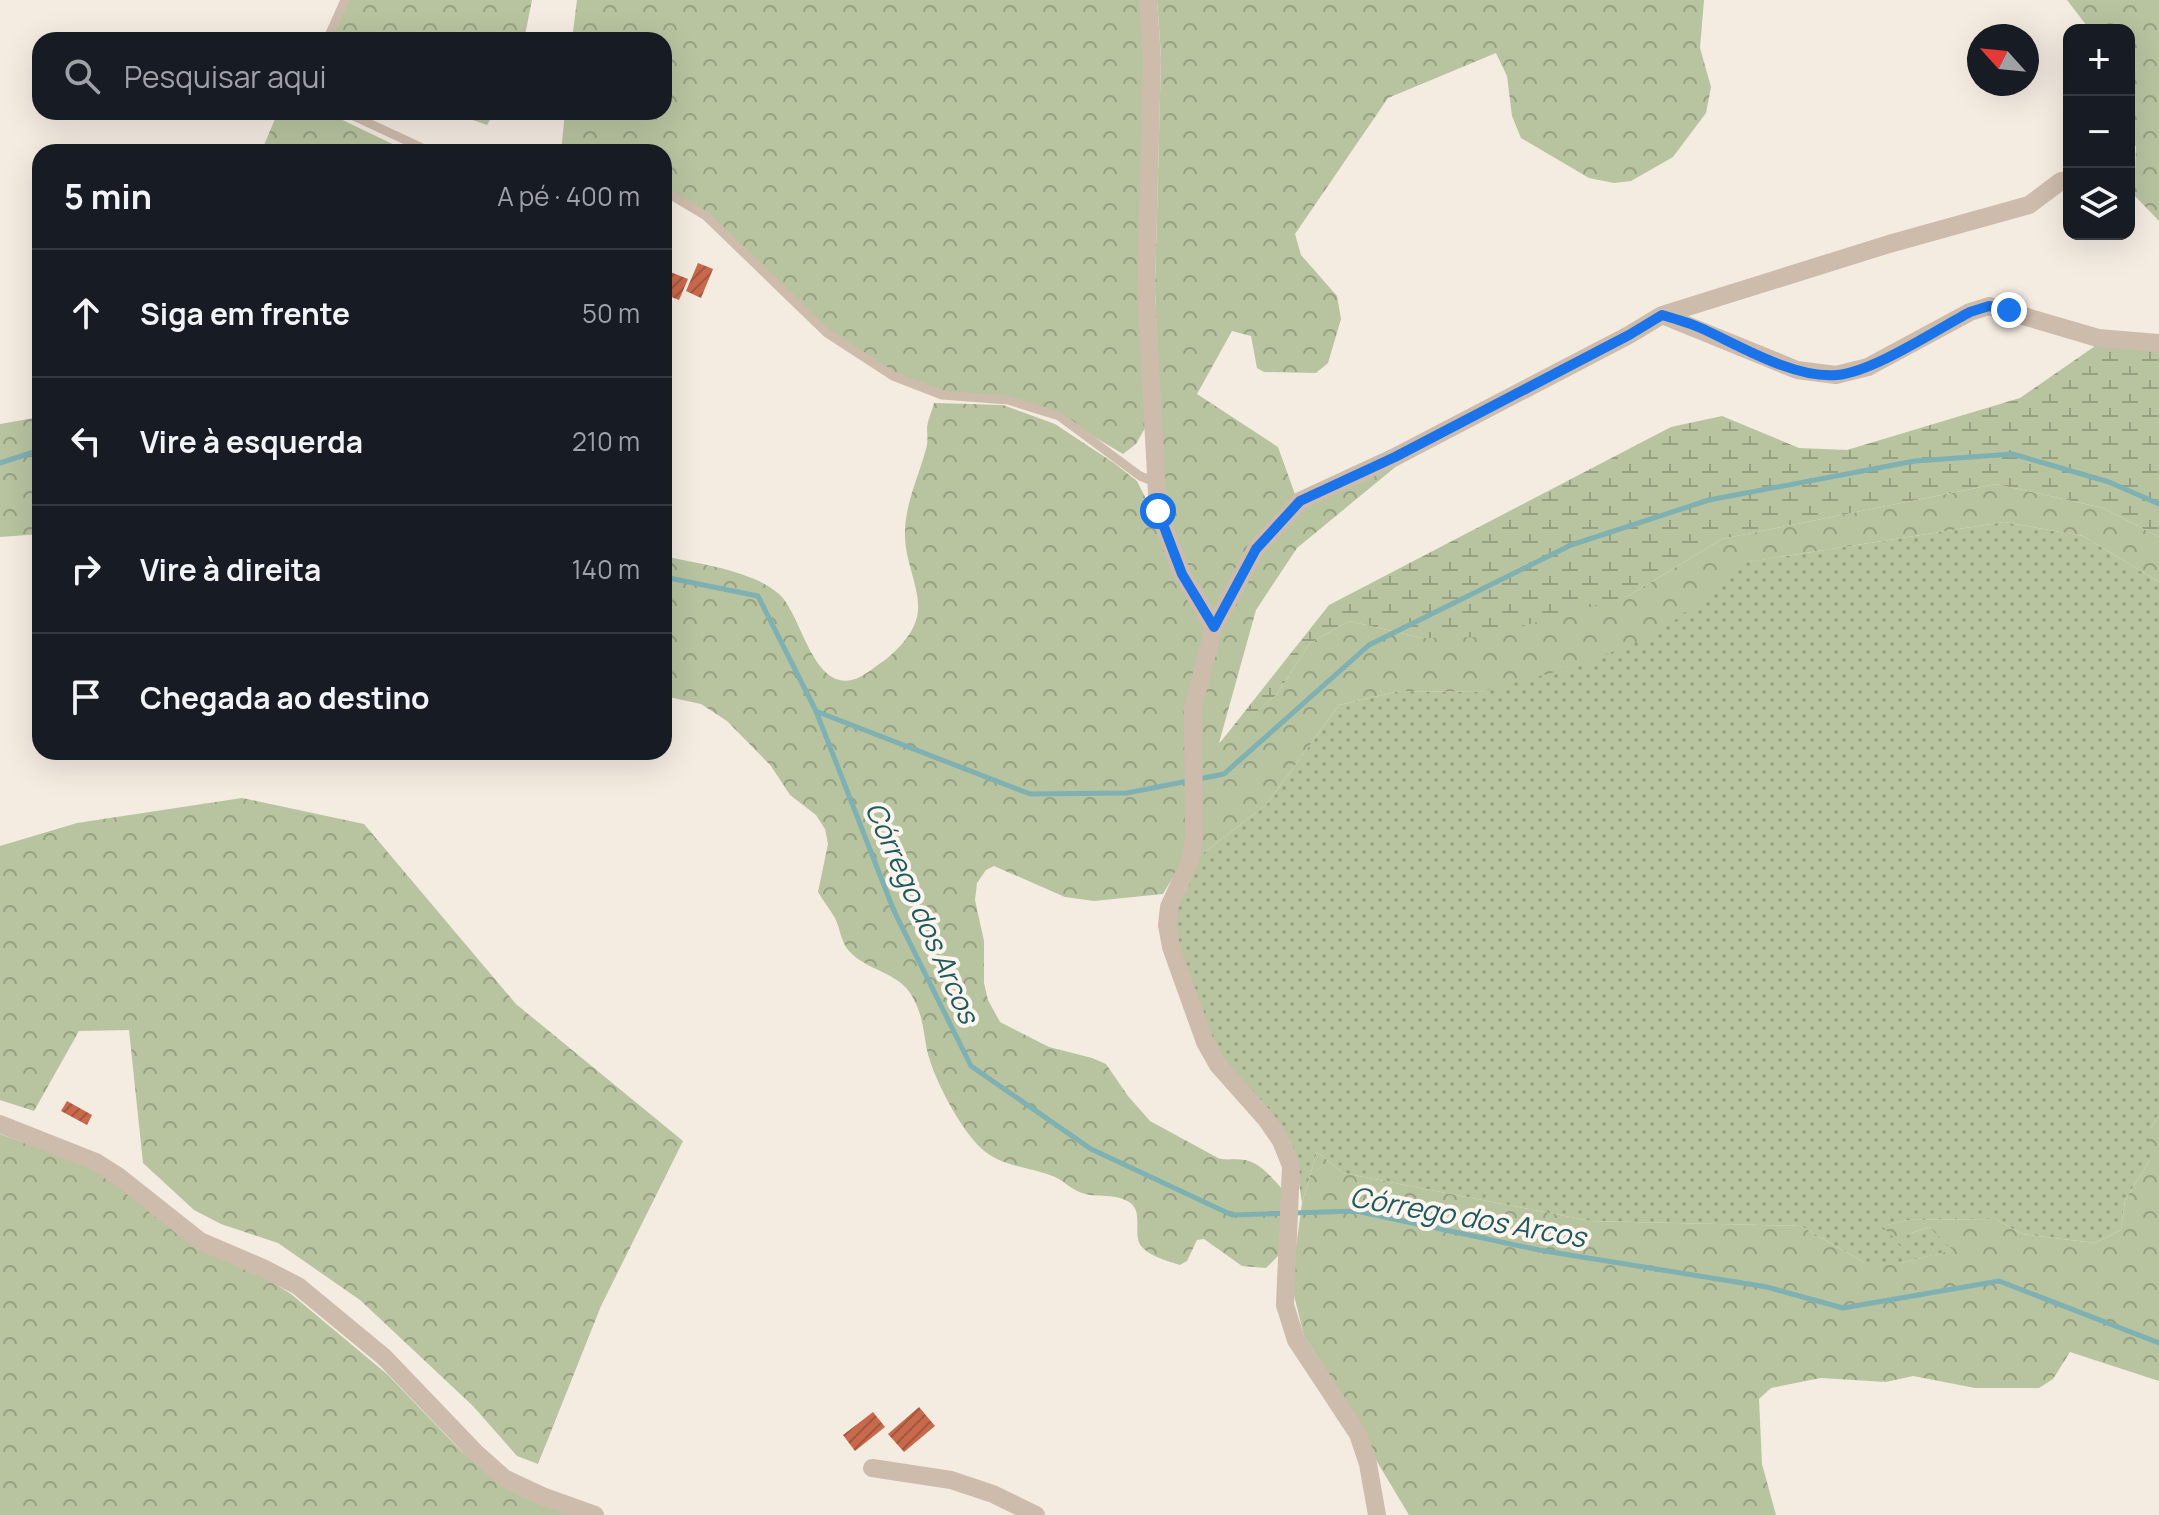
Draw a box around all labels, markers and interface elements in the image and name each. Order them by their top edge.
north arrow [1967,24,2039,96]
map controls [2063,24,2135,240]
button: + [2063,24,2135,96]
search box [32,32,672,120]
icon: search [60,54,104,98]
text: Pesquisar aqui [124,56,326,97]
button: − [2063,96,2135,168]
button: layers [2063,168,2135,240]
text: 5 min [64,173,152,219]
text: A pé · 400 m [497,178,640,214]
icon: ahead [64,291,108,335]
route end [1991,292,2027,328]
text: Siga em frente [140,293,350,334]
text: 50 m [582,295,640,331]
icon: left [64,419,108,463]
text: Vire à esquerda [140,421,363,462]
text: 210 m [572,423,640,459]
route start [1140,493,1176,529]
icon: right [64,547,108,591]
text: Vire à direita [140,549,321,590]
text: 140 m [571,551,640,587]
icon: arrive [64,675,108,719]
text: Chegada ao destino [140,677,430,718]
water label: Córrego dos Arcos [857,795,990,1031]
water label: Córrego dos Arcos [1347,1177,1591,1256]

